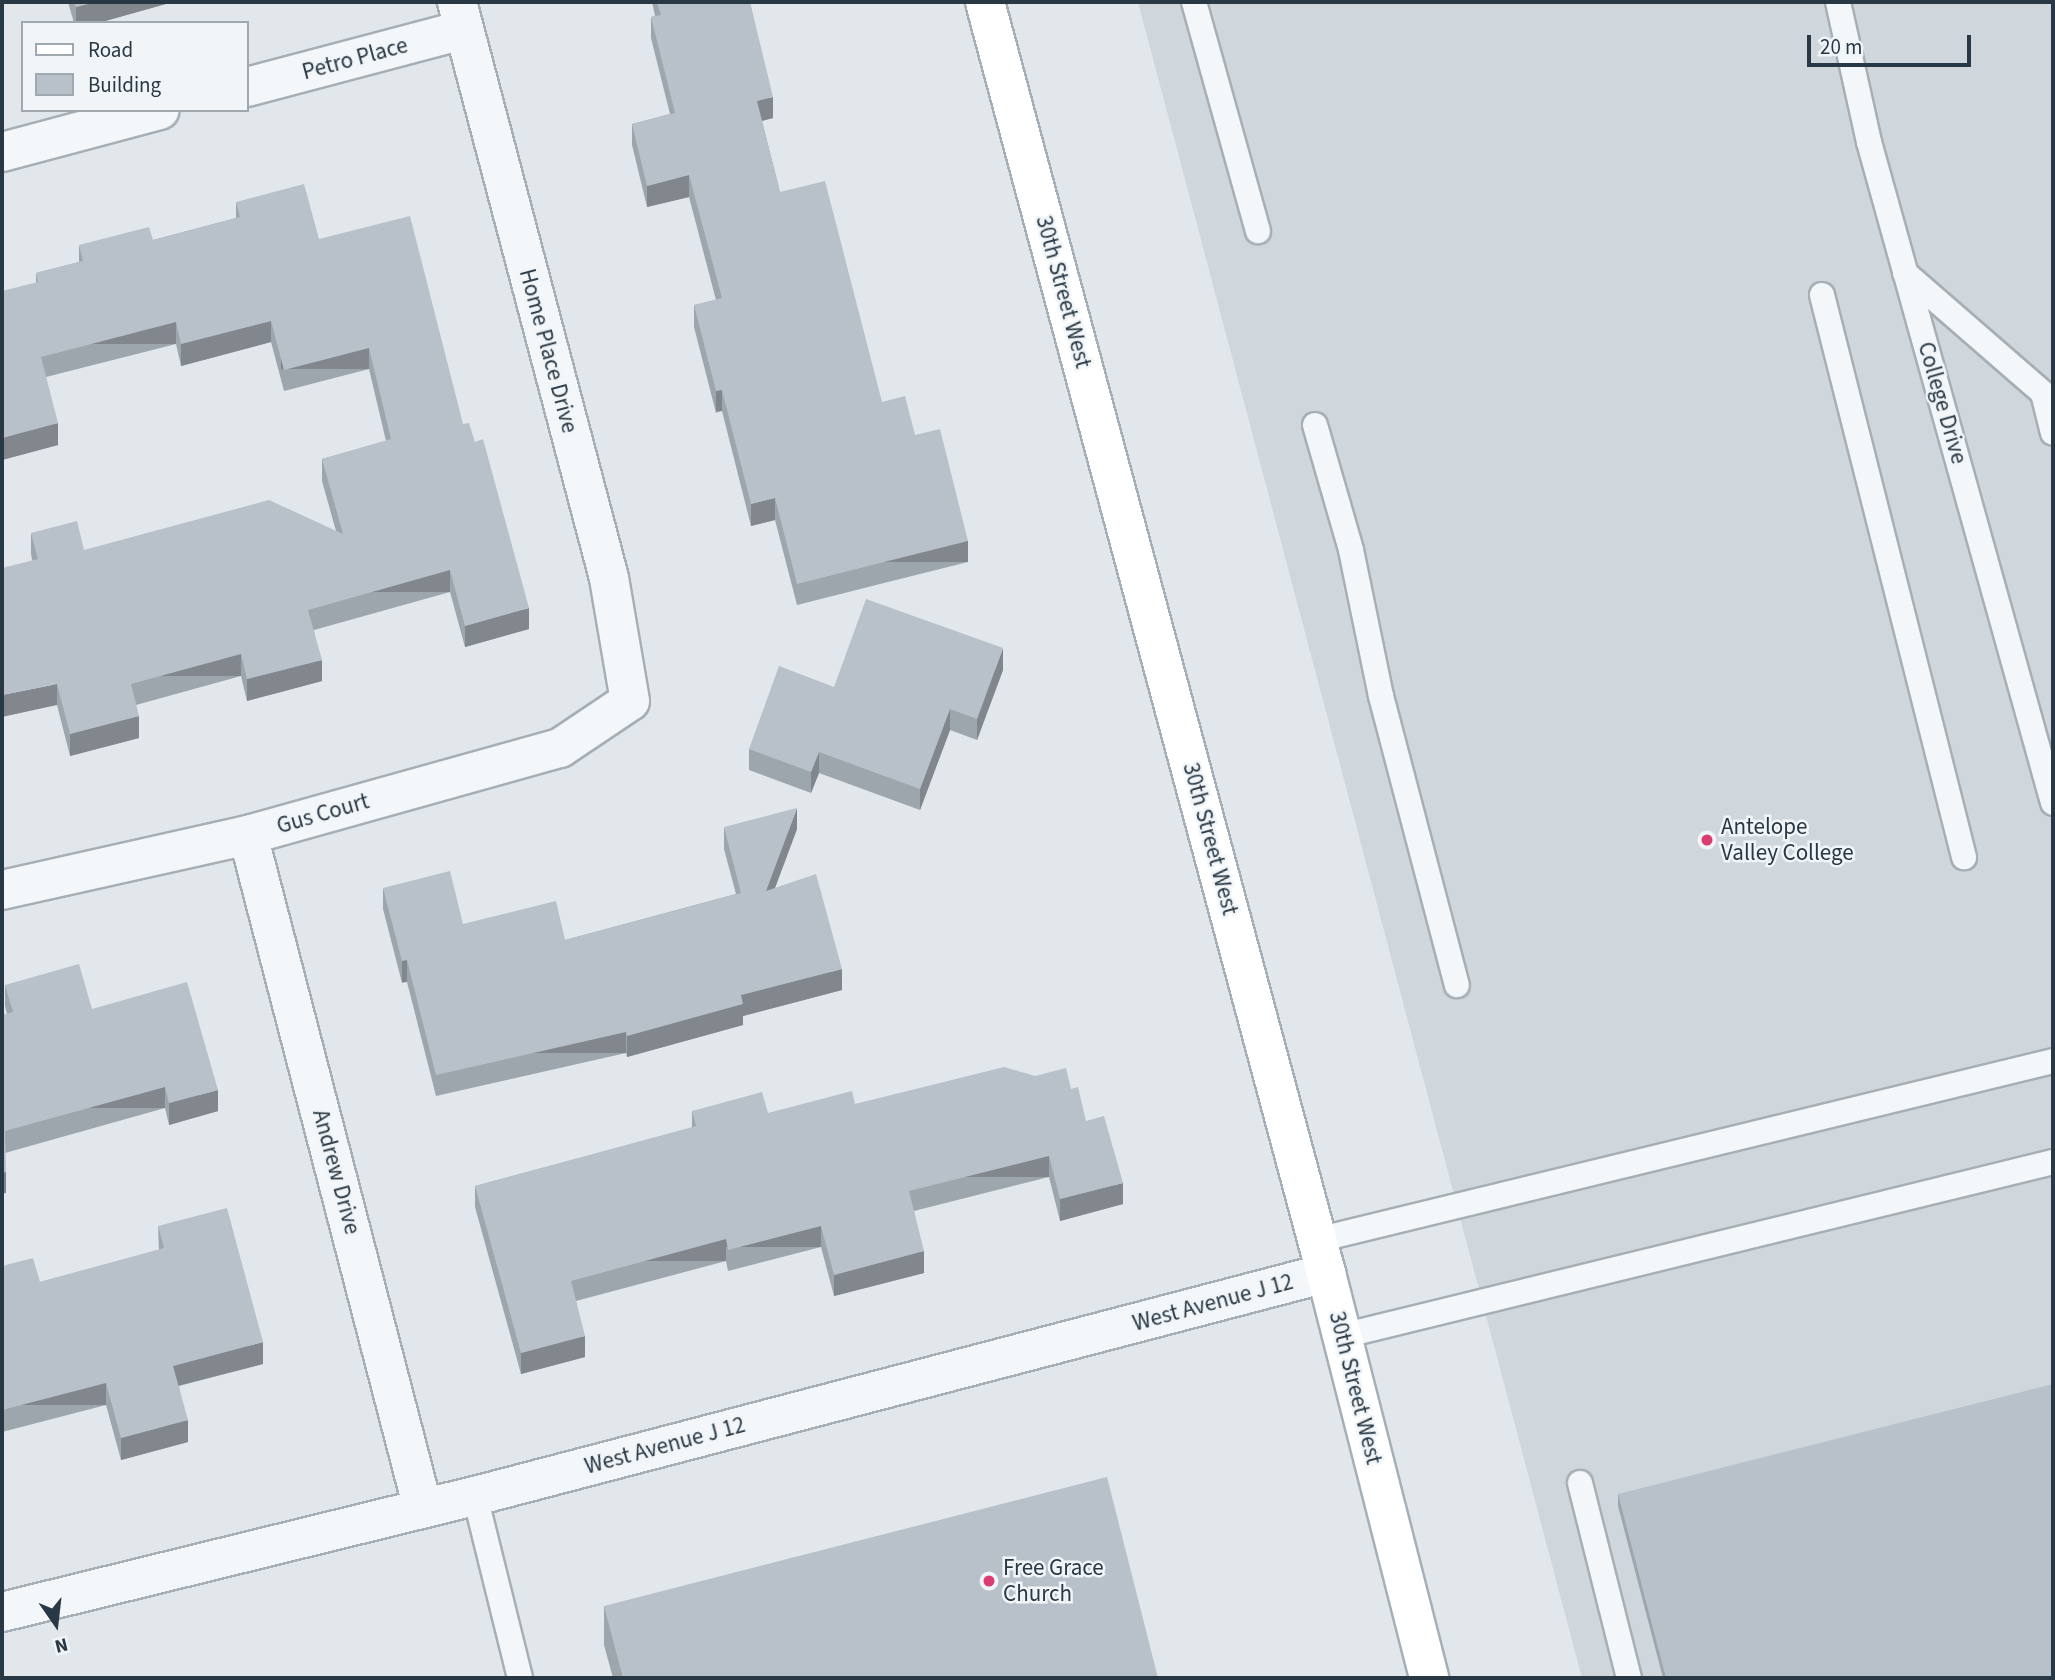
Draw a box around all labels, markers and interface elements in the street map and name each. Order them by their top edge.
legend [21,21,248,112]
scale bar [1810,21,1974,65]
street label: Petro Place [299,32,411,86]
text: 20 m [1820,32,1862,62]
text: Road [88,35,133,65]
text: Building [88,70,161,100]
street label: 30th Street West [1029,213,1097,371]
street label: Home Place Drive [513,266,583,436]
street label: College Drive [1911,339,1973,467]
street label: 30th Street West [1176,760,1244,918]
street label: Gus Court [274,788,372,840]
place label: Antelope Valley College [1721,813,1854,867]
marker: Antelope Valley College [1699,832,1715,848]
street label: Andrew Drive [306,1107,366,1237]
street label: West Avenue J 12 [1130,1268,1296,1338]
street label: 30th Street West [1323,1309,1387,1467]
street label: West Avenue J 12 [582,1411,748,1481]
place label: Free Grace Church [1003,1554,1104,1608]
marker: Free Grace Church [981,1573,997,1589]
north arrow [21,1589,91,1659]
text: N [52,1630,71,1659]

